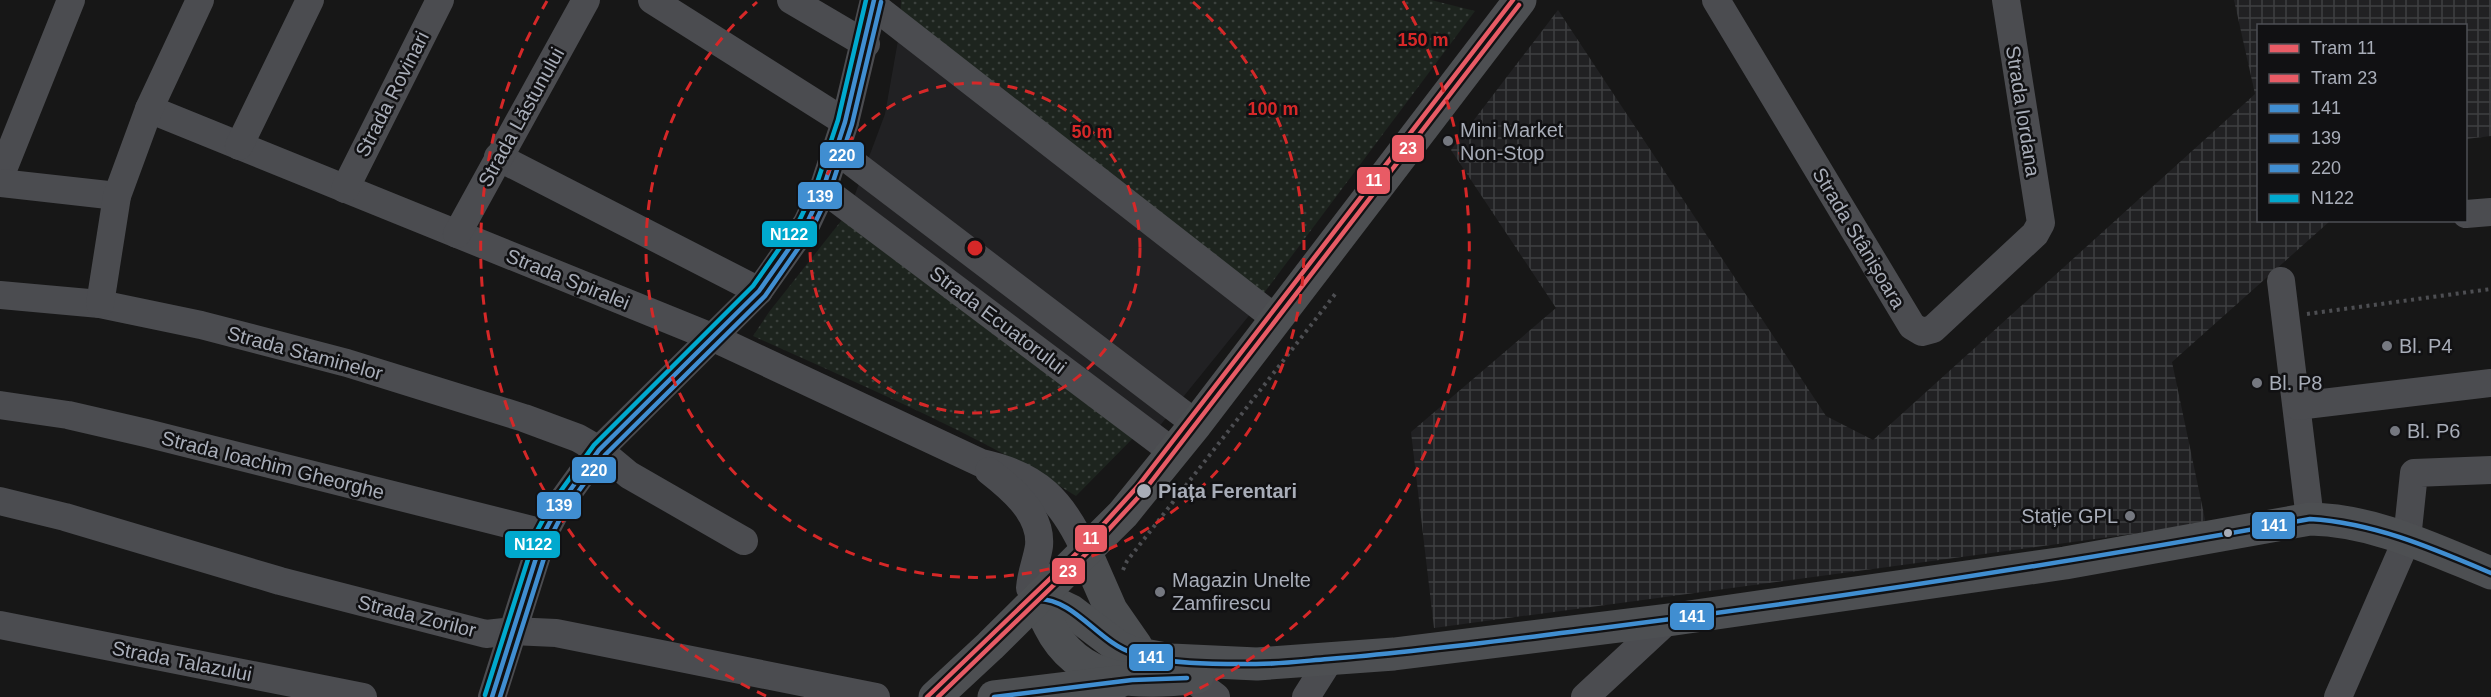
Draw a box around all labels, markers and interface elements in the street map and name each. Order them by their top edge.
legend [2257,24,2467,222]
street label: Strada Rovinari [351,28,433,160]
text: 150 m [1397,30,1449,50]
text: Tram 11 [2311,38,2376,58]
street label: Strada Lăstunului [474,44,568,190]
street label: Strada Iordana [2002,44,2044,179]
text: Tram 23 [2311,68,2377,88]
text: 141 [2311,98,2341,118]
text: 100 m [1247,99,1299,119]
place label: Mini Market Non-Stop [1460,119,1564,164]
text: 50 m [1071,122,1113,142]
text: 139 [2311,128,2341,148]
line badge: 23 [1391,134,1425,163]
marker: Mini Market Non-Stop [1441,134,1455,148]
text: 23 [1399,140,1417,157]
line badge: 220 [819,141,865,169]
text: 220 [829,147,855,164]
text: 220 [2311,158,2341,178]
street label: Strada Stânișoara [1808,164,1910,313]
line badge: 11 [1356,166,1391,195]
text: 11 [1366,172,1383,189]
line badge: 139 [797,181,843,210]
text: 139 [807,188,833,205]
text: N122 [2311,188,2354,208]
line badge: N122 [761,220,818,248]
text: N122 [770,226,808,243]
centre of rings [965,238,985,258]
street label: Strada Spiralei [503,244,633,314]
street label: Strada Ecuatorului [926,262,1070,378]
street label: Strada Staminelor [225,322,385,384]
place label: Bl. P4 [2399,335,2452,357]
marker: Bl. P4 [2380,339,2394,353]
place label: Bl. P8 [2269,372,2322,394]
marker: Bl. P8 [2250,376,2264,390]
place label: Bl. P6 [2407,420,2460,442]
marker: Bl. P6 [2388,424,2402,438]
street label: Strada Ioachim Gheorghe [159,427,387,503]
line badge: 220 [571,456,617,484]
text: 220 [581,462,607,479]
place label: Piața Ferentari [1158,480,1297,502]
marker: Piața Ferentari [1135,482,1153,500]
line badge: 139 [536,491,582,520]
text: 139 [546,497,572,514]
place label: Stație GPL [2021,505,2118,527]
marker: Stație GPL [2123,509,2137,523]
line badge: 141 [2251,511,2296,540]
text: 141 [2261,517,2287,534]
line badge: 11 [1074,524,1108,553]
unlabelled marker [2222,527,2234,539]
line badge: N122 [504,530,561,559]
text: 11 [1083,530,1100,547]
text: N122 [514,536,552,553]
line badge: 23 [1051,557,1086,585]
text: 23 [1059,563,1077,580]
place label: Magazin Unelte Zamfirescu [1172,569,1311,614]
marker: Magazin Unelte Zamfirescu [1153,585,1167,599]
street label: Strada Zorilor [356,591,479,641]
line badge: 141 [1669,602,1715,631]
text: 141 [1679,608,1705,625]
street label: Strada Talazului [110,637,254,685]
line badge: 141 [1128,643,1174,672]
text: 141 [1138,649,1164,666]

